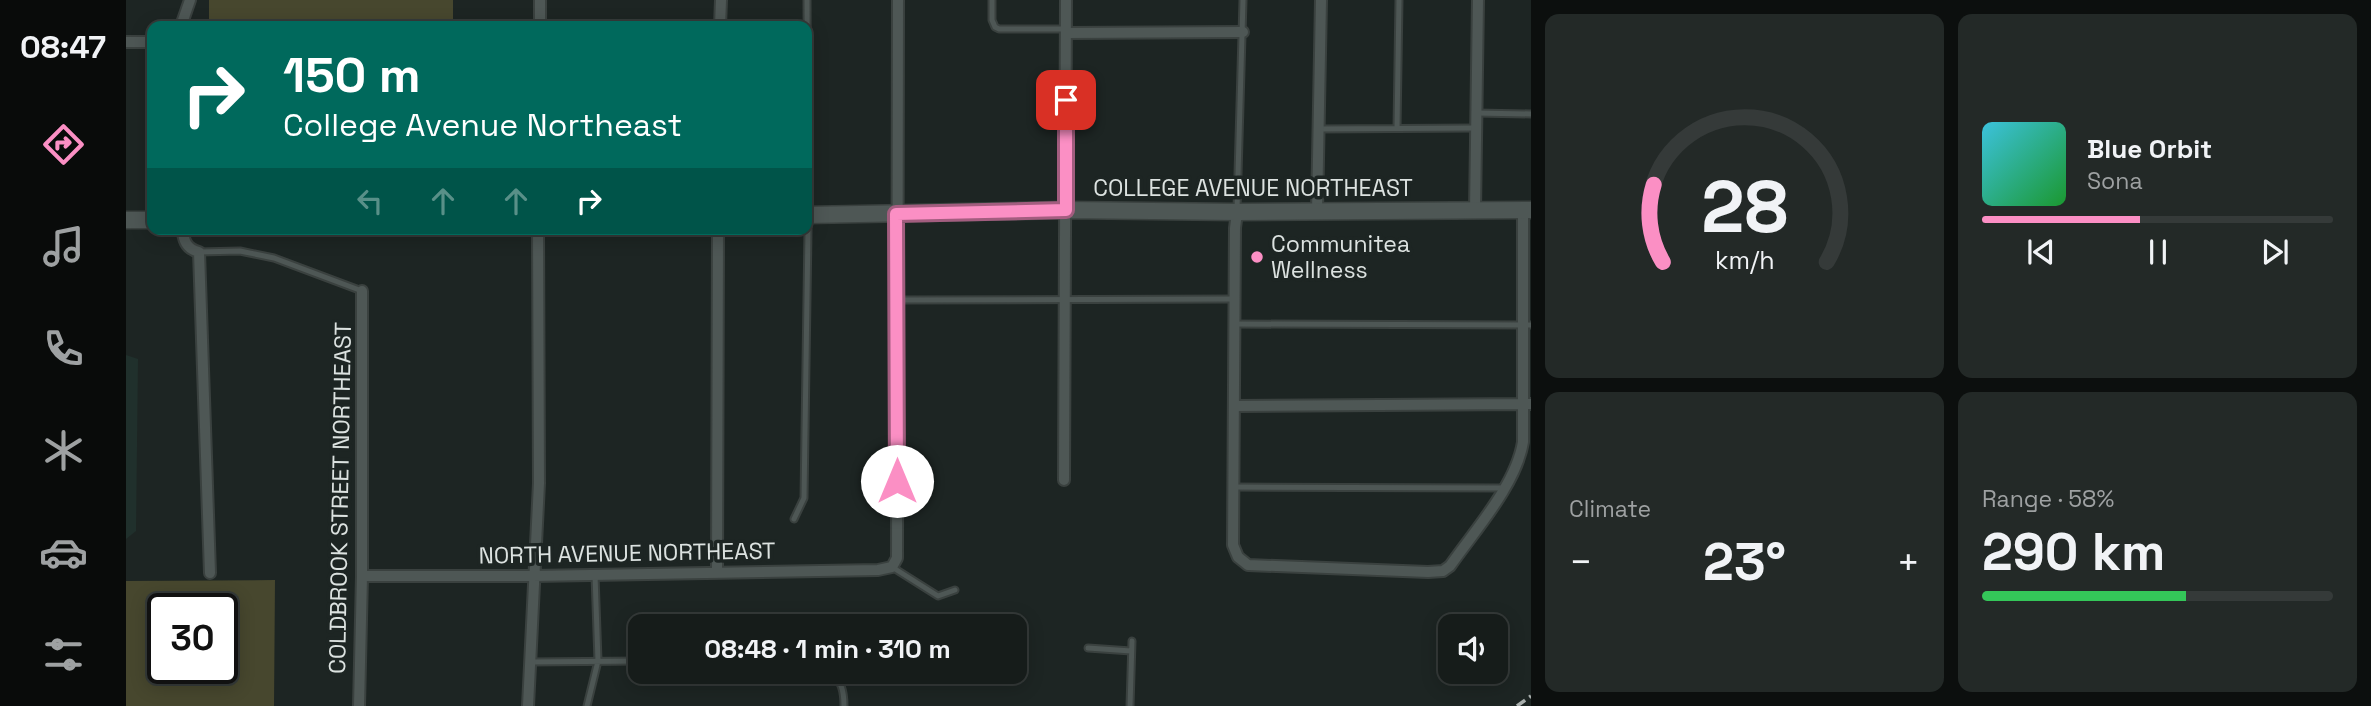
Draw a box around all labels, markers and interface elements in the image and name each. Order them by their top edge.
text: 08:47 [20,27,106,67]
text: 150 m [283,44,421,106]
icon: right [168,49,259,140]
pin [1036,70,1096,130]
icon: arrive [1047,81,1085,119]
text: College Avenue Northeast [283,105,682,145]
icon: directions [39,120,88,169]
text: Blue Orbit [2087,132,2212,166]
text: 28 [1701,161,1788,254]
text: Sona [2087,166,2143,196]
street label: COLLEGE AVENUE NORTHEAST [1093,173,1413,203]
icon: left [351,182,389,220]
icon: ahead [424,182,462,220]
icon: ahead [497,182,535,220]
icon: right [570,182,608,220]
icon: music [39,222,88,271]
place label: Communitea Wellness [1271,229,1410,285]
icon: previous [2022,233,2060,271]
icon: pause [2139,233,2177,271]
icon: next [2256,233,2294,271]
text: km/h [1715,244,1774,276]
marker: Communitea Wellness [1249,249,1265,265]
street label: COLDBROOK STREET NORTHEAST [322,322,358,674]
icon: phone [39,324,88,373]
icon: climate [39,426,88,475]
position arrow [860,444,934,518]
text: Range · 58% [1982,484,2114,514]
text: Climate [1569,494,1651,524]
text: 290 km [1982,519,2165,585]
icon: car [39,528,88,577]
text: 23° [1703,529,1786,595]
street label: NORTH AVENUE NORTHEAST [478,535,776,571]
text: − [1569,538,1593,586]
text: + [1896,538,1920,586]
speed limit sign: 30 [147,593,238,684]
map controls [1438,614,1508,684]
button: sound [1438,614,1508,684]
icon: filters [39,630,88,679]
text: 08:48 · 1 min · 310 m [704,632,951,666]

